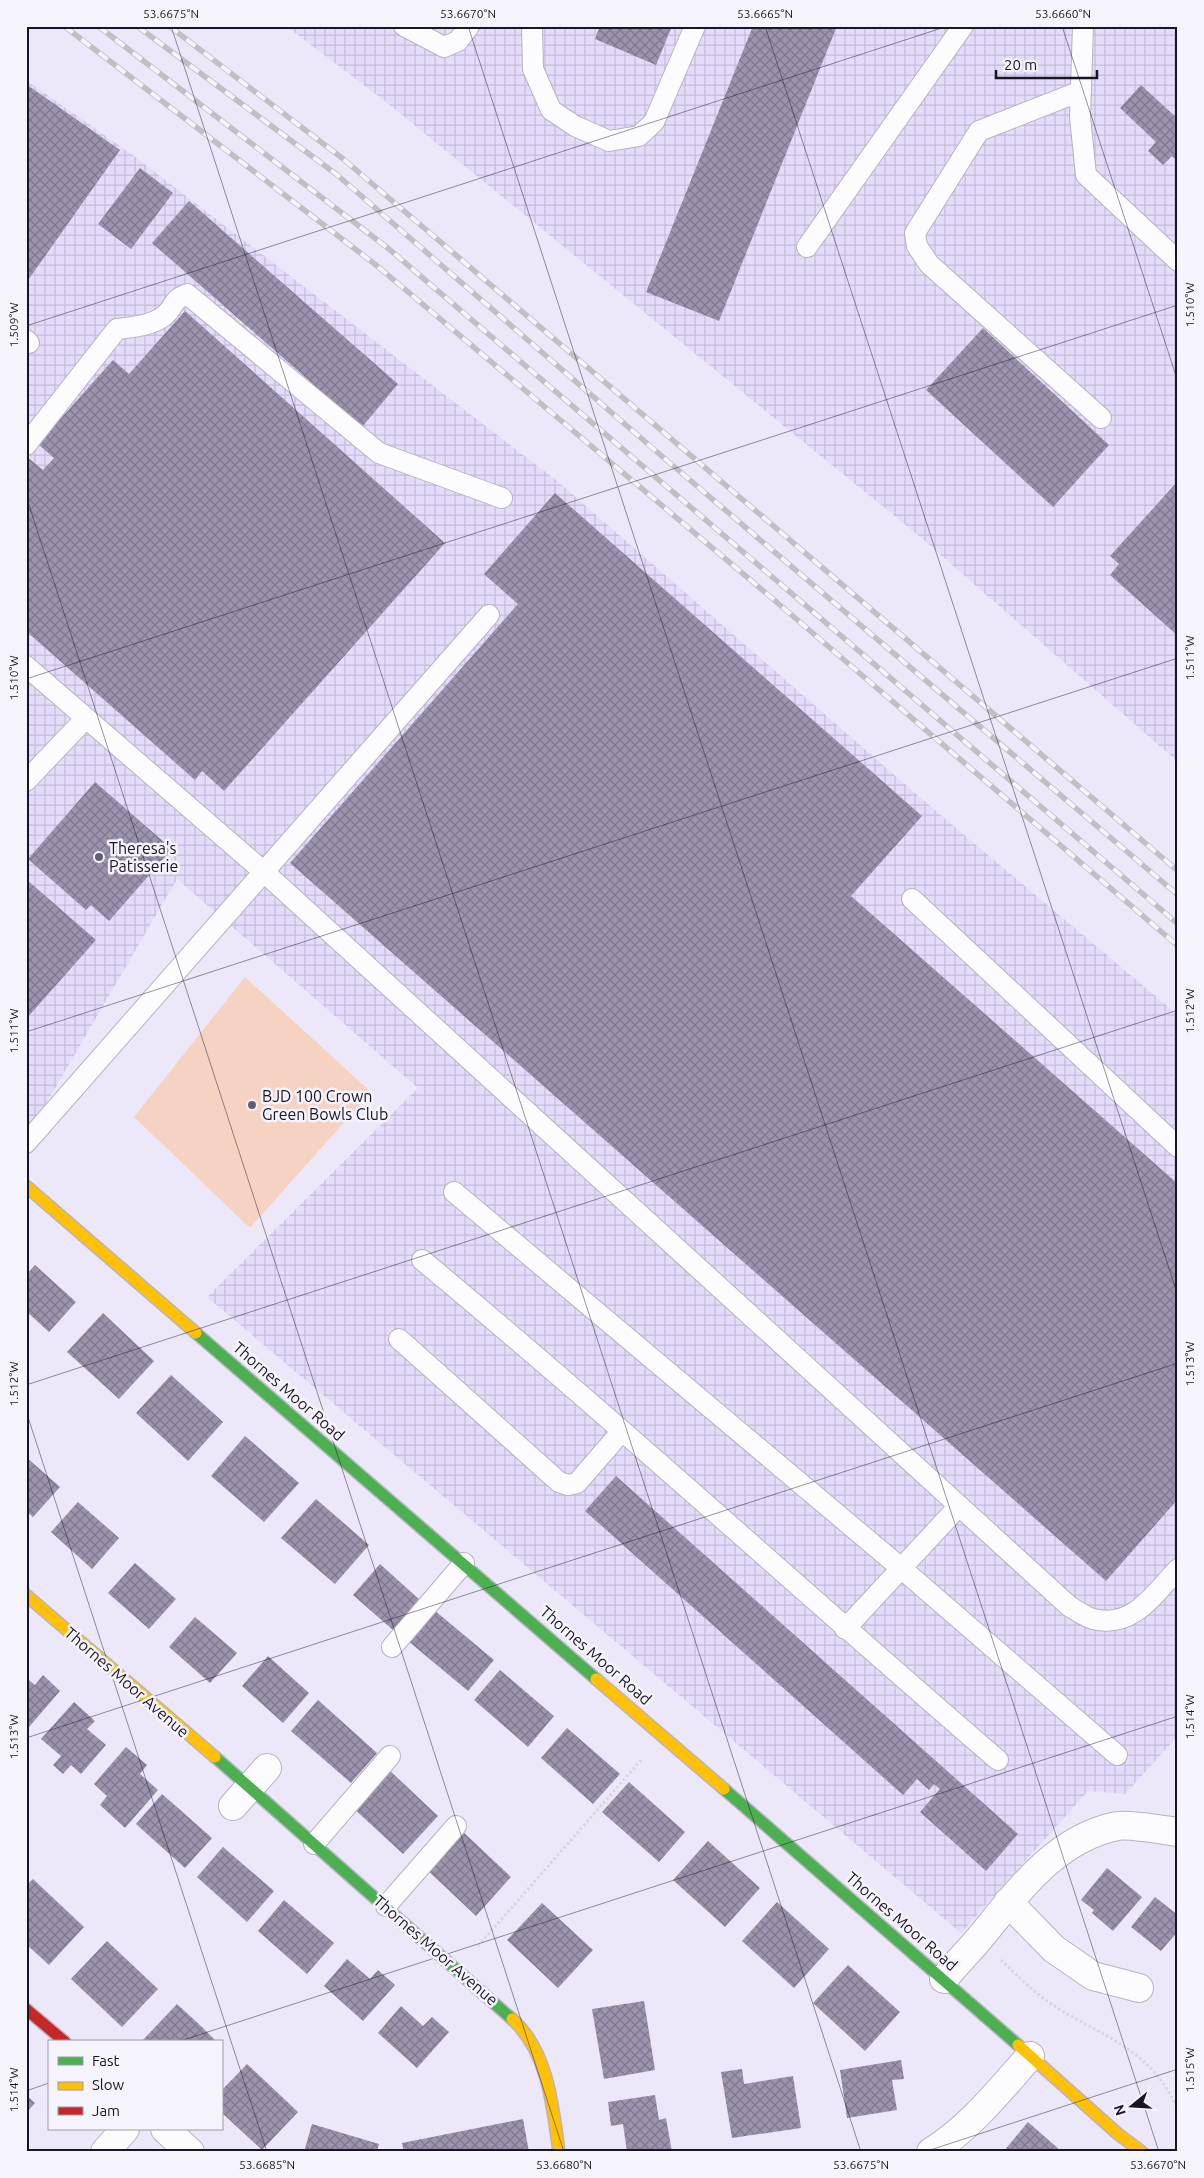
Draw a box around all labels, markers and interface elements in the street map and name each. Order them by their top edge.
text: 53.6675°N [143,7,199,20]
text: 53.6670°N [440,7,496,20]
text: 53.6665°N [737,7,793,20]
text: 53.6660°N [1035,7,1091,20]
scale bar [996,48,1098,80]
text: 20 m [1004,56,1037,73]
text: 1.510°W [1183,283,1196,328]
text: 1.509°W [7,303,20,348]
text: 1.511°W [1183,636,1196,681]
text: 1.510°W [7,656,20,701]
place label: Theresa's Patisserie [109,839,178,875]
marker: Theresa's Patisserie [93,851,105,863]
text: 1.512°W [1183,989,1196,1034]
text: 1.511°W [7,1009,20,1054]
place label: BJD 100 Crown Green Bowls Club [262,1087,388,1123]
marker: BJD 100 Crown Green Bowls Club [246,1099,258,1111]
street label: Thornes Moor Road [230,1338,348,1444]
text: 1.513°W [1183,1342,1196,1387]
text: 1.512°W [7,1362,20,1407]
street label: Thornes Moor Road [537,1602,655,1708]
street label: Thornes Moor Avenue [61,1623,193,1741]
text: 1.514°W [1183,1695,1196,1740]
text: 1.513°W [7,1715,20,1760]
street label: Thornes Moor Road [843,1868,961,1974]
street label: Thornes Moor Avenue [370,1891,502,2009]
legend [48,2040,222,2130]
text: 1.515°W [1183,2048,1196,2093]
text: Fast [92,2052,120,2069]
text: 1.514°W [7,2068,20,2113]
text: Slow [92,2076,125,2093]
north arrow [1106,2080,1156,2130]
text: Jam [92,2102,120,2119]
text: N [1110,2103,1129,2117]
text: 53.6685°N [239,2158,295,2171]
text: 53.6680°N [536,2158,592,2171]
text: 53.6675°N [833,2158,889,2171]
text: 53.6670°N [1130,2158,1186,2171]

